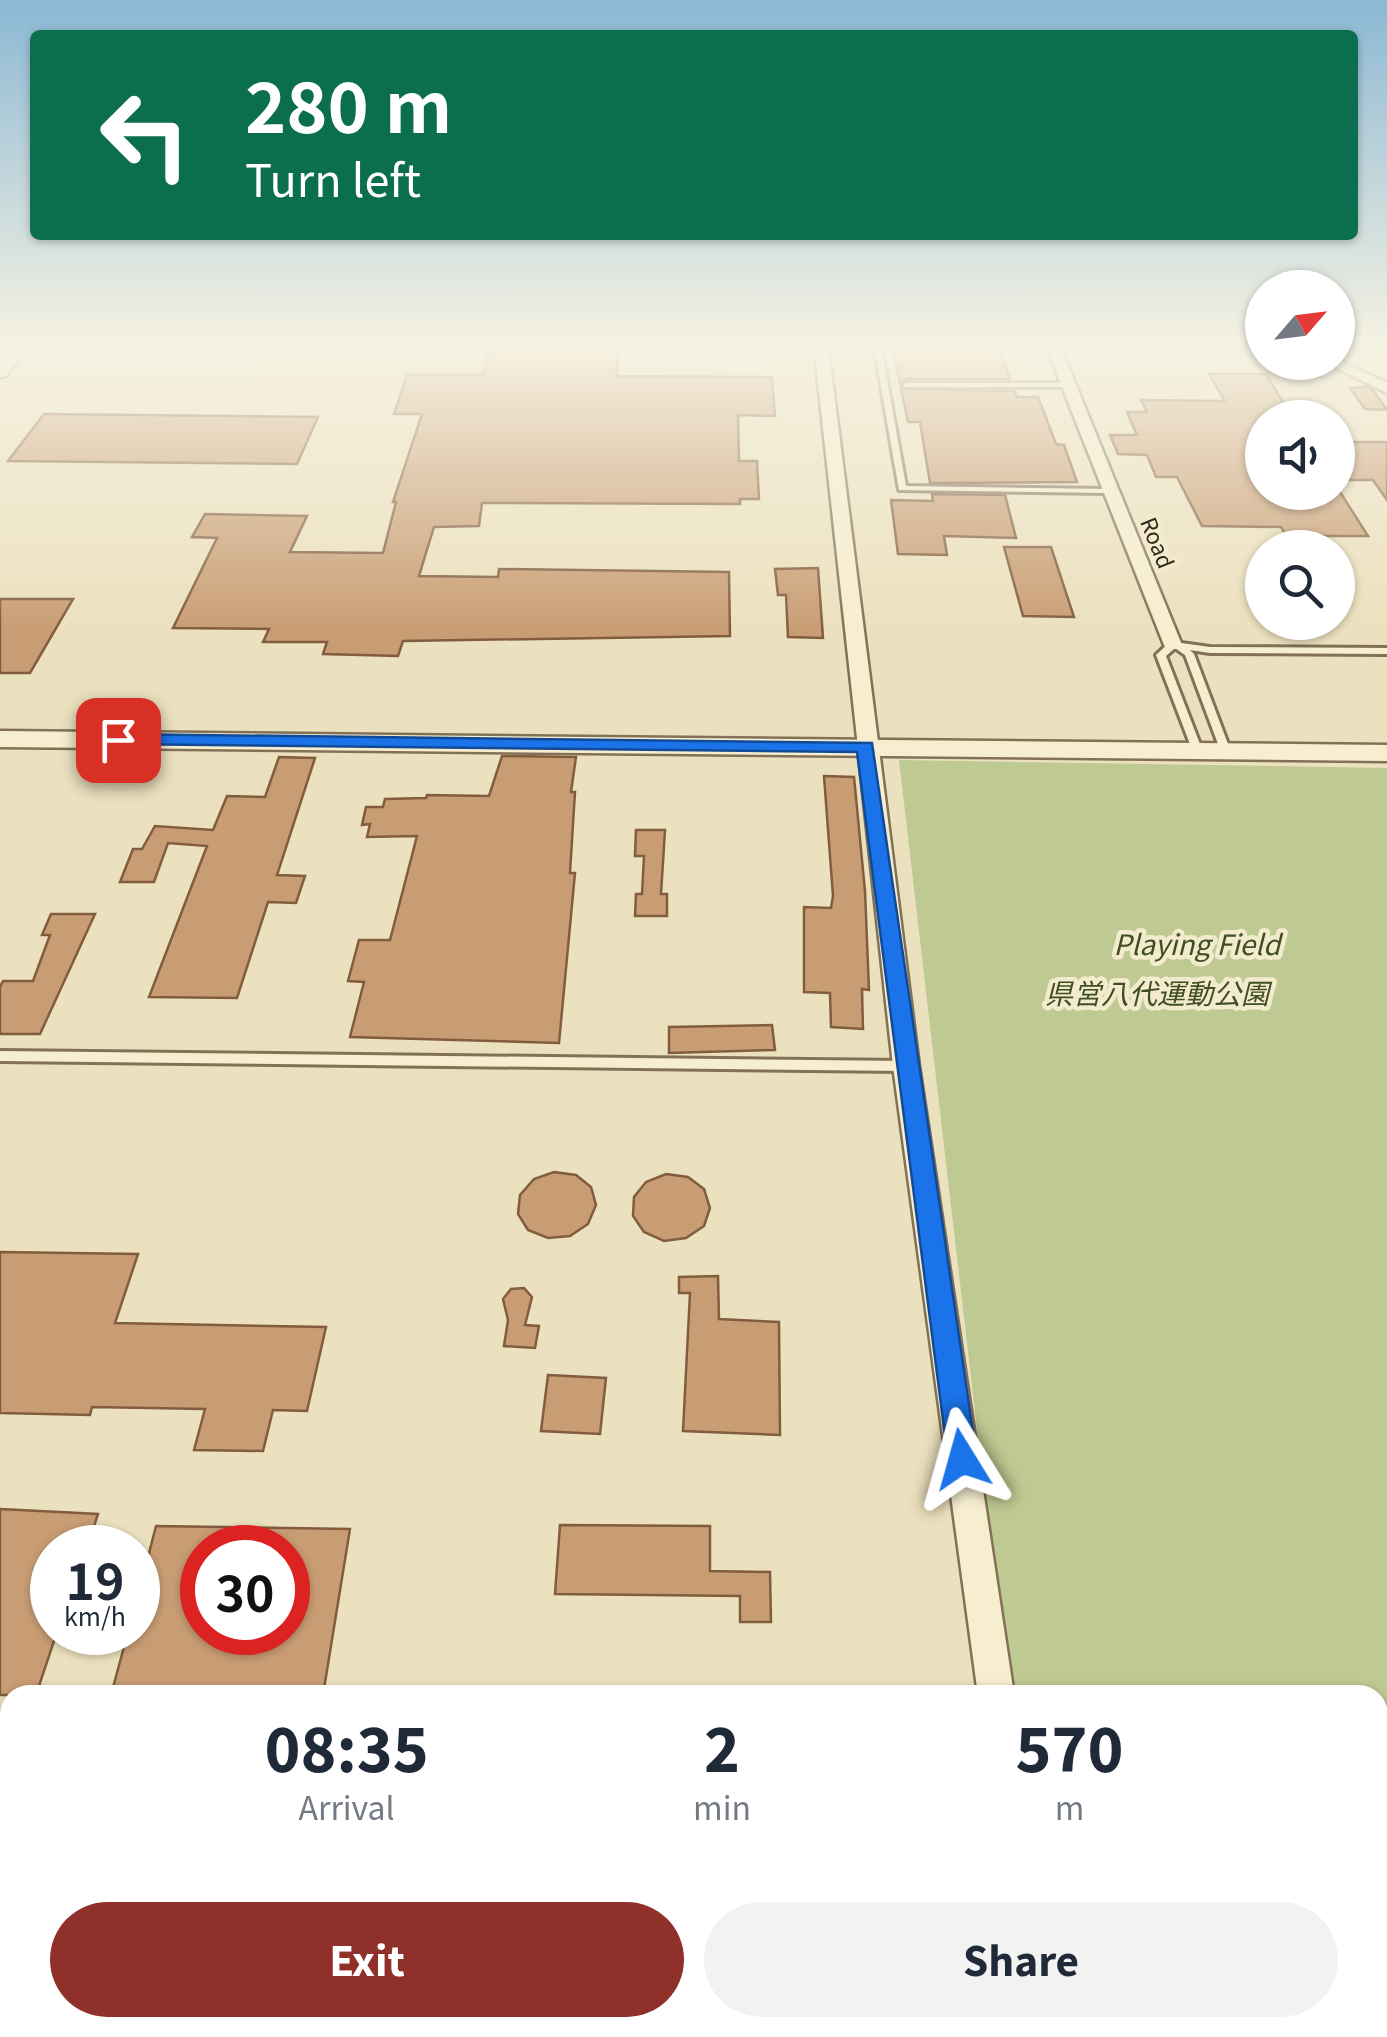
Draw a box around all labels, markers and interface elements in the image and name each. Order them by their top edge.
text: 280 m [245,52,452,153]
icon: left [80,70,210,200]
text: Turn left [245,145,421,210]
north arrow [1245,270,1355,380]
map controls [1245,270,1355,640]
button: sound [1245,400,1355,510]
street label: Road [1134,512,1184,573]
button: search [1245,530,1355,640]
pin [76,698,161,783]
icon: arrive [91,713,146,768]
park label: Playing Field [1114,923,1284,963]
park label: 県営八代運動公園 [1045,972,1273,1012]
position arrow [910,1407,1014,1511]
speed limit sign: 30 [180,1525,310,1655]
text: 19 [66,1542,125,1614]
text: km/h [64,1597,126,1633]
text: 08:35 [265,1702,429,1789]
text: 2 [704,1702,740,1789]
text: 570 [1016,1702,1123,1789]
text: Arrival [299,1783,395,1829]
text: min [693,1783,751,1829]
text: m [1055,1783,1084,1829]
button: Exit [50,1902,684,2017]
button: Share [704,1902,1338,2017]

